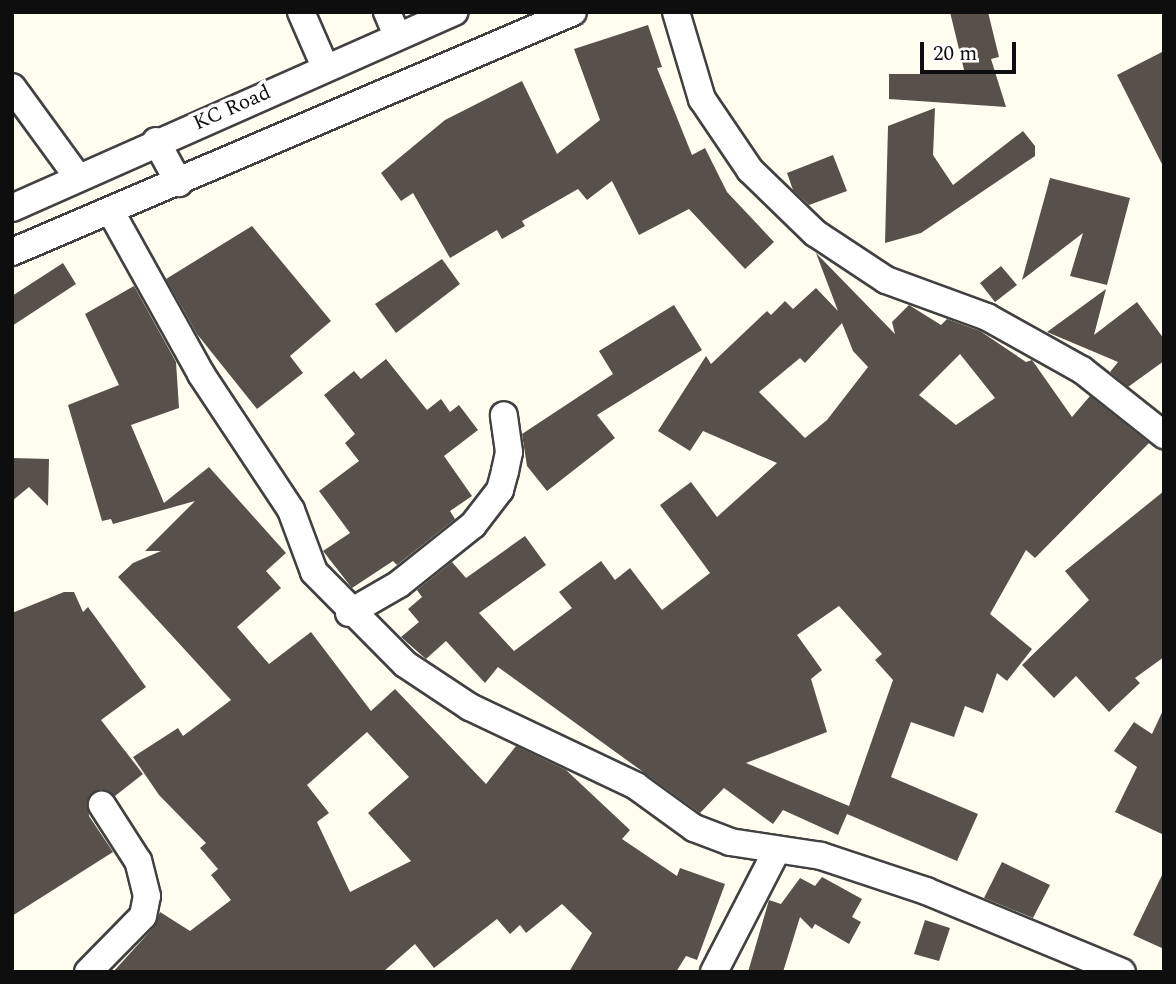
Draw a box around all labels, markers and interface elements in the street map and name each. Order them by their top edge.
scale bar [924,28,1020,72]
text: 20 m [933,38,977,70]
street label: KC Road [189,80,275,136]

